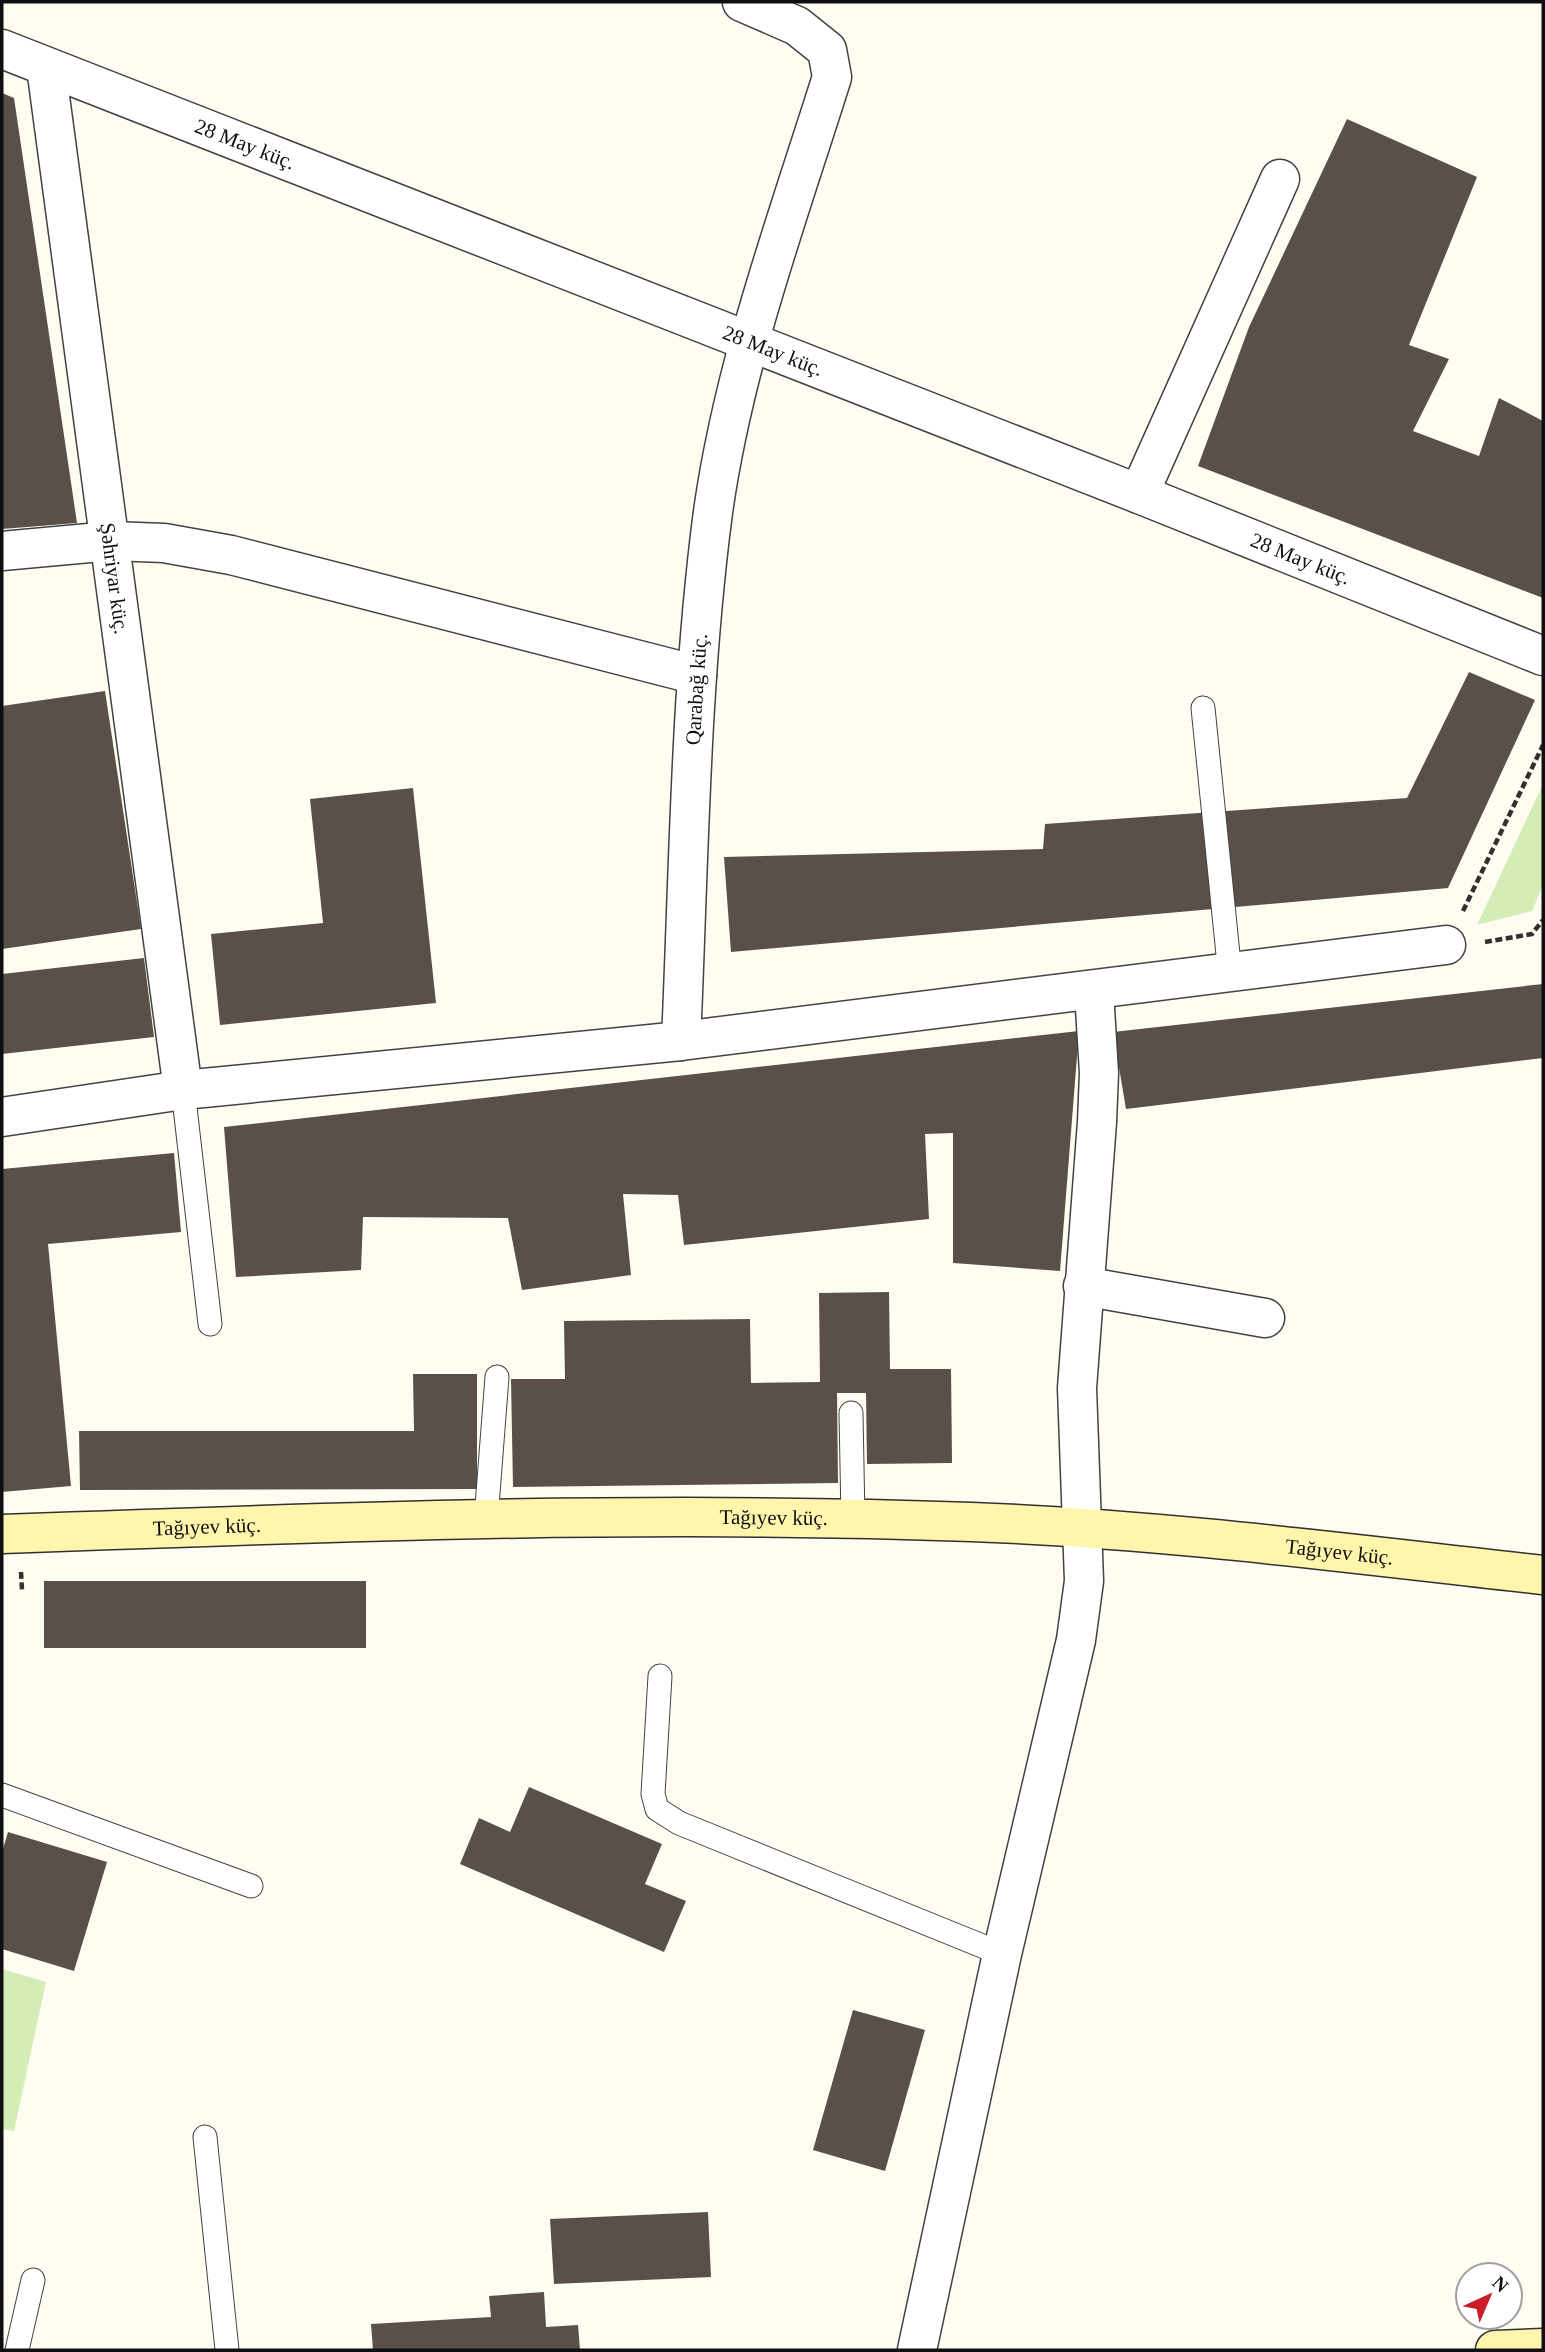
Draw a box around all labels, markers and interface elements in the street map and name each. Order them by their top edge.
street label: 28 May küç. [192,114,299,175]
street label: 28 May küç. [720,320,827,381]
street label: Şəhriyar küç. [95,521,134,636]
street label: 28 May küç. [1247,528,1354,590]
street label: Qarabağ küç. [681,633,712,746]
street label: Tağıyev küç. [720,1505,828,1530]
street label: Tağıyev küç. [152,1513,261,1540]
street label: Tağıyev küç. [1284,1534,1395,1570]
north arrow [1454,2261,1524,2331]
text: N [1488,2272,1513,2297]

